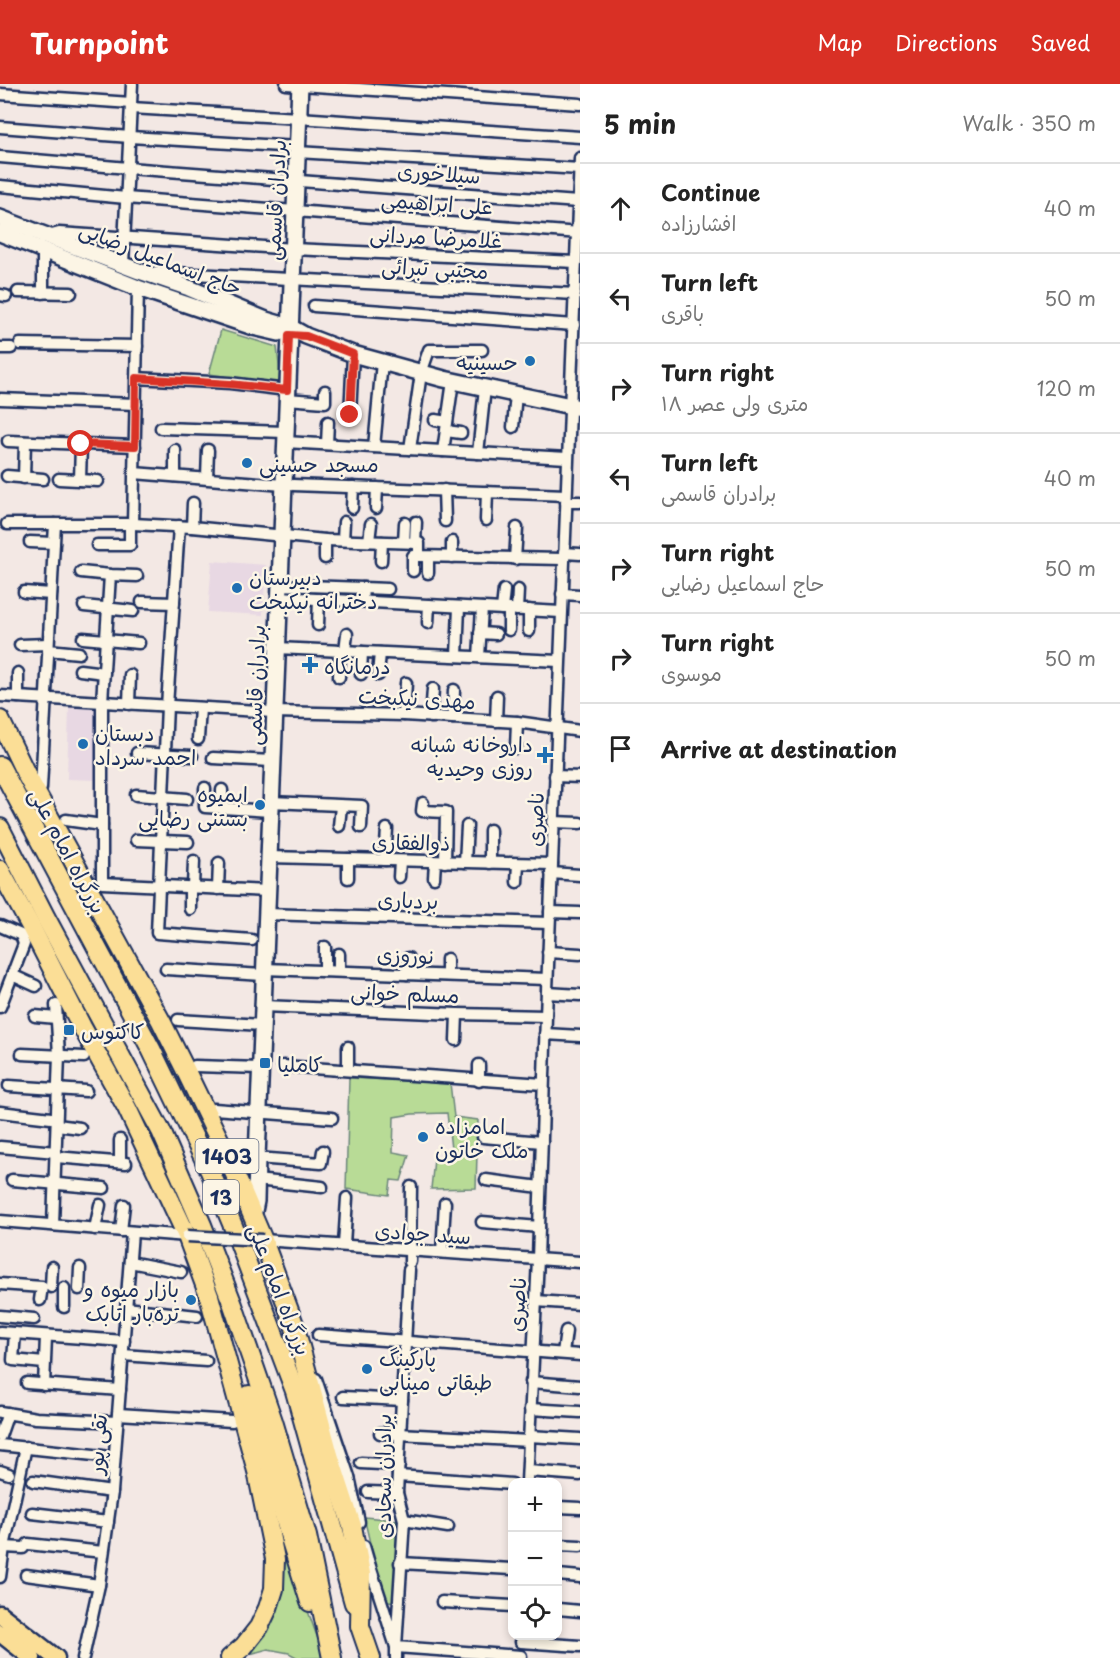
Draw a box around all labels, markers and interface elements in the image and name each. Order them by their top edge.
text: Turnpoint [30,21,169,64]
text: Map [817,26,862,58]
text: Directions [895,26,997,58]
text: Saved [1030,26,1090,58]
text: 5 min [604,104,676,143]
text: Walk · 350 m [963,108,1096,138]
street label: برادران قاسمی [255,139,293,261]
street label: سیلاخوری [396,153,482,191]
text: Continue [661,175,760,208]
street label: علی ابراهیمی [380,182,494,222]
icon: ahead [604,192,637,225]
text: 40 m [1044,193,1096,223]
text: افشارزاده [661,208,736,238]
street label: حاج اسماعیل رضایی [75,211,247,303]
street label: غلامرضا مردانی [369,217,503,255]
street label: مجتبی تبرائی [381,248,489,286]
text: Turn left [661,265,758,298]
icon: left [604,282,637,315]
text: 50 m [1044,283,1096,313]
text: باقری [661,298,704,328]
place label: حسینیه [456,345,518,377]
marker: حسینیه [523,354,537,368]
text: Turn right [661,355,774,388]
icon: right [604,372,637,405]
text: 120 m [1037,373,1096,403]
text: ۱۸ متری ولی عصر [661,388,808,418]
route end [336,401,362,427]
route start [67,430,93,456]
text: Turn left [661,445,758,478]
place label: مسجد حسینی [259,447,379,479]
marker: مسجد حسینی [240,456,254,470]
icon: left [604,462,637,495]
text: 40 m [1044,463,1096,493]
text: برادران قاسمی [661,478,776,508]
text: Turn right [661,535,774,568]
icon: right [604,552,637,585]
text: 50 m [1044,553,1096,583]
place label: دبیرستان دخترانه نیکبخت [249,560,377,616]
text: حاج اسماعیل رضایی [661,568,824,598]
marker: دبیرستان دخترانه نیکبخت [230,581,244,595]
street label: برادران قاسمی [236,624,272,746]
text: Turn right [661,625,774,658]
icon: right [604,642,637,675]
text: 50 m [1044,643,1096,673]
place label: درمانگاه [324,649,391,681]
marker: درمانگاه [301,656,319,674]
text: موسوی [661,658,722,688]
street label: مهدی نیکبخت [357,678,477,716]
place label: دبستان احمد سرداد [95,716,196,772]
place label: داروخانه شبانه روزی وحیدیه [410,727,533,783]
icon: arrive [604,732,637,765]
text: Arrive at destination [661,732,897,765]
marker: دبستان احمد سرداد [76,737,90,751]
marker: داروخانه شبانه روزی وحیدیه [538,748,552,762]
place label: ابمیوه بستنی رضایی [138,777,248,833]
street label: بزرگراه امام علی [21,781,116,920]
street label: ناصری [517,791,551,847]
marker: ابمیوه بستنی رضایی [253,798,267,812]
street label: ذوالفقاری [371,824,451,858]
street label: بردباری [377,882,439,916]
street label: نوروزی [376,937,436,971]
street label: مسلم خوانی [350,974,460,1012]
place label: کاکتوس [81,1014,145,1046]
marker: کاکتوس [62,1023,76,1037]
place label: کاملیا [277,1047,323,1079]
marker: کاملیا [258,1056,272,1070]
place label: امامزاده ملک خاتون [435,1109,529,1165]
marker: امامزاده ملک خاتون [416,1130,430,1144]
road number: 1403 [196,1139,258,1173]
road number: 13 [203,1180,239,1214]
street label: سید جوادی [374,1213,472,1251]
street label: بزرگراه امام علی [239,1219,321,1360]
place label: بازار میوه و تره‌بار اتابک [82,1272,180,1328]
street label: ناصری [499,1275,533,1333]
marker: بازار میوه و تره‌بار اتابک [184,1293,198,1307]
place label: پارکینگ طبقاتی مینابی [379,1341,492,1397]
marker: پارکینگ طبقاتی مینابی [360,1362,374,1376]
street label: تقی پور [78,1412,114,1477]
street label: برادران سجادی [366,1414,398,1538]
map controls [508,1478,562,1640]
button: + [508,1478,562,1532]
button: − [508,1532,562,1586]
button: locate [508,1586,562,1640]

